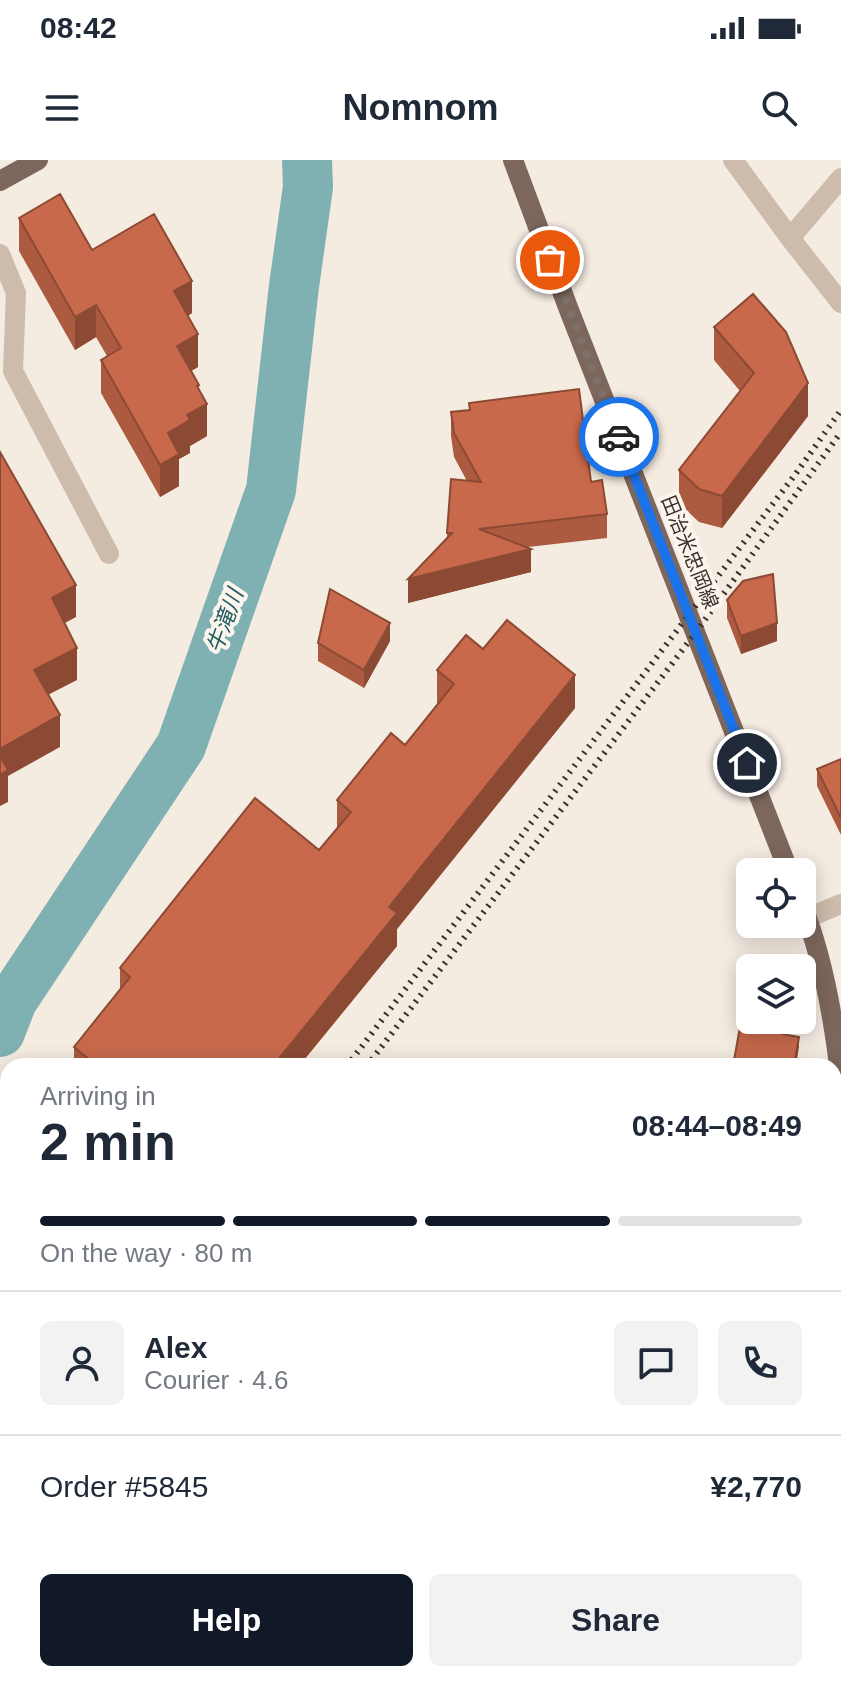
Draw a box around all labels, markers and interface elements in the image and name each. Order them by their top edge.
text: 08:42 [40,11,117,44]
icon: menu [40,86,84,130]
icon: search [757,86,801,130]
text: Nomnom [343,87,499,128]
pin [516,226,584,294]
icon: bag [528,238,572,282]
courier [579,397,659,477]
icon: car [597,415,641,459]
street label: 田治米忠岡線 [657,492,723,612]
water label: 牛滝川 [202,584,249,656]
pin [713,729,781,797]
icon: home [725,741,769,785]
map controls [736,858,816,1034]
button: locate [736,858,816,938]
button: layers [736,954,816,1034]
text: Arriving in [40,1081,156,1111]
text: 08:44–08:49 [632,1109,802,1142]
text: 2 min [40,1113,176,1171]
text: On the way · 80 m [40,1238,252,1268]
button: person [40,1321,124,1405]
button: chat [614,1321,698,1405]
button: phone [718,1321,802,1405]
text: Alex [144,1331,207,1364]
text: Courier · 4.6 [144,1365,289,1395]
text: Order #5845 [40,1470,208,1503]
text: ¥2,770 [710,1470,802,1503]
button: Help [40,1574,413,1666]
button: Share [429,1574,802,1666]

